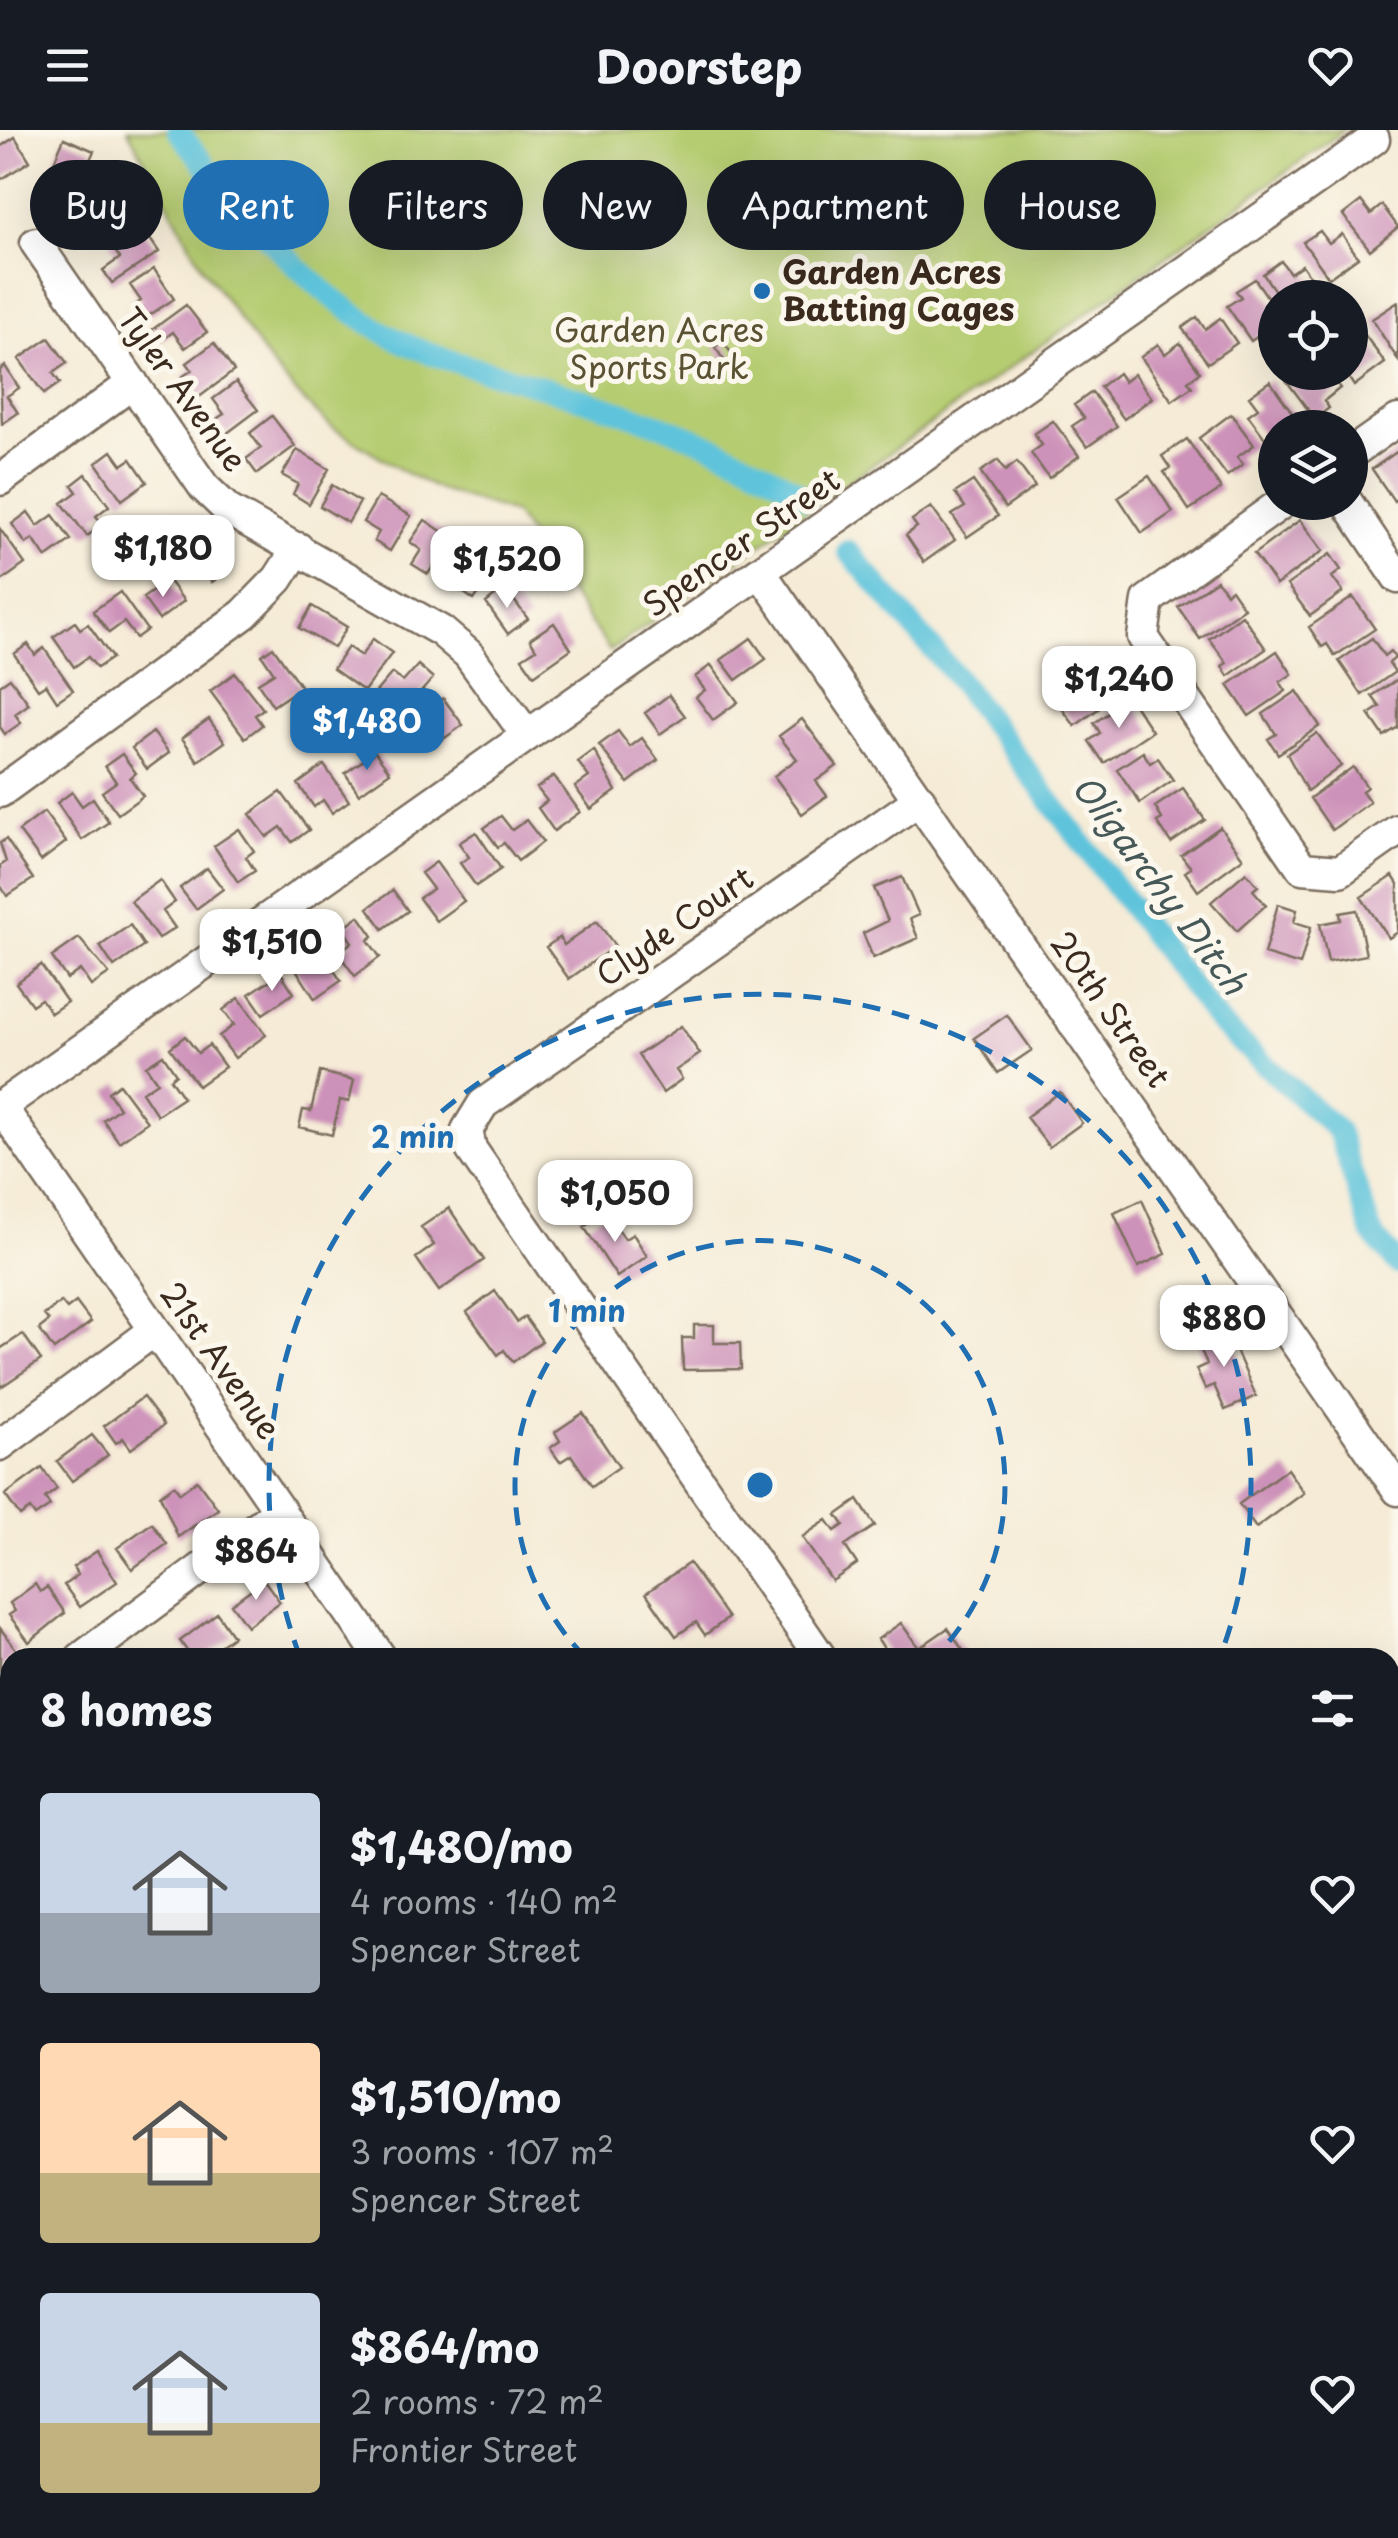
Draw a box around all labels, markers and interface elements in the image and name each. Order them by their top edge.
text: Doorstep [596,31,802,99]
icon: menu [40,38,95,93]
icon: heart [1303,38,1358,93]
chip: Buy [30,160,163,250]
chip: Rent [183,160,329,250]
chip: Filters [349,160,523,250]
chip: New [543,160,687,250]
chip: Apartment [707,160,964,250]
chip: House [984,160,1156,250]
place label: Garden Acres Batting Cages [782,247,1015,332]
marker: Garden Acres Batting Cages [751,280,773,302]
map controls [1258,280,1368,520]
button: locate [1258,280,1368,390]
street label: Tyler Avenue [108,297,260,481]
park label: Garden Acres Sports Park [554,305,764,390]
button: layers [1258,410,1368,520]
street label: Spencer Street [633,456,849,627]
pin: $1,180 [82,515,244,600]
text: $1,180 [114,523,212,571]
pin: $1,520 [426,526,588,611]
text: $1,520 [452,534,562,582]
pin: $1,240 [1038,646,1200,731]
text: $1,240 [1064,654,1174,702]
pin: $1,480 [286,688,448,773]
text: $1,480 [312,696,422,744]
water label: Oligarchy Ditch [1060,762,1262,1005]
street label: Clyde Court [585,853,762,997]
pin: $1,510 [191,909,353,994]
text: $1,510 [222,917,322,965]
street label: 20th Street [1040,921,1183,1097]
text: 2 min [371,1113,455,1158]
pin: $1,050 [534,1160,696,1245]
text: $1,050 [560,1168,670,1216]
street label: 21st Avenue [150,1271,294,1448]
pin: $880 [1165,1285,1283,1370]
text: 1 min [548,1287,626,1332]
text: $880 [1182,1293,1266,1341]
centre of rings [742,1467,778,1503]
pin: $864 [197,1518,315,1603]
text: $864 [214,1526,298,1574]
text: 8 homes [40,1677,213,1740]
icon: filters [1305,1681,1360,1736]
text: $1,480/mo [350,1814,573,1877]
icon: home [120,1833,240,1953]
icon: heart [1305,1866,1360,1921]
text: 4 rooms · 140 m² [350,1877,618,1925]
text: Spencer Street [350,1925,581,1973]
text: $1,510/mo [350,2064,561,2127]
icon: home [120,2083,240,2203]
icon: heart [1305,2116,1360,2171]
text: 3 rooms · 107 m² [350,2127,614,2175]
text: Spencer Street [350,2175,581,2223]
text: $864/mo [350,2314,539,2377]
icon: home [120,2333,240,2453]
icon: heart [1305,2366,1360,2421]
text: 2 rooms · 72 m² [350,2377,604,2425]
text: Frontier Street [350,2425,577,2473]

